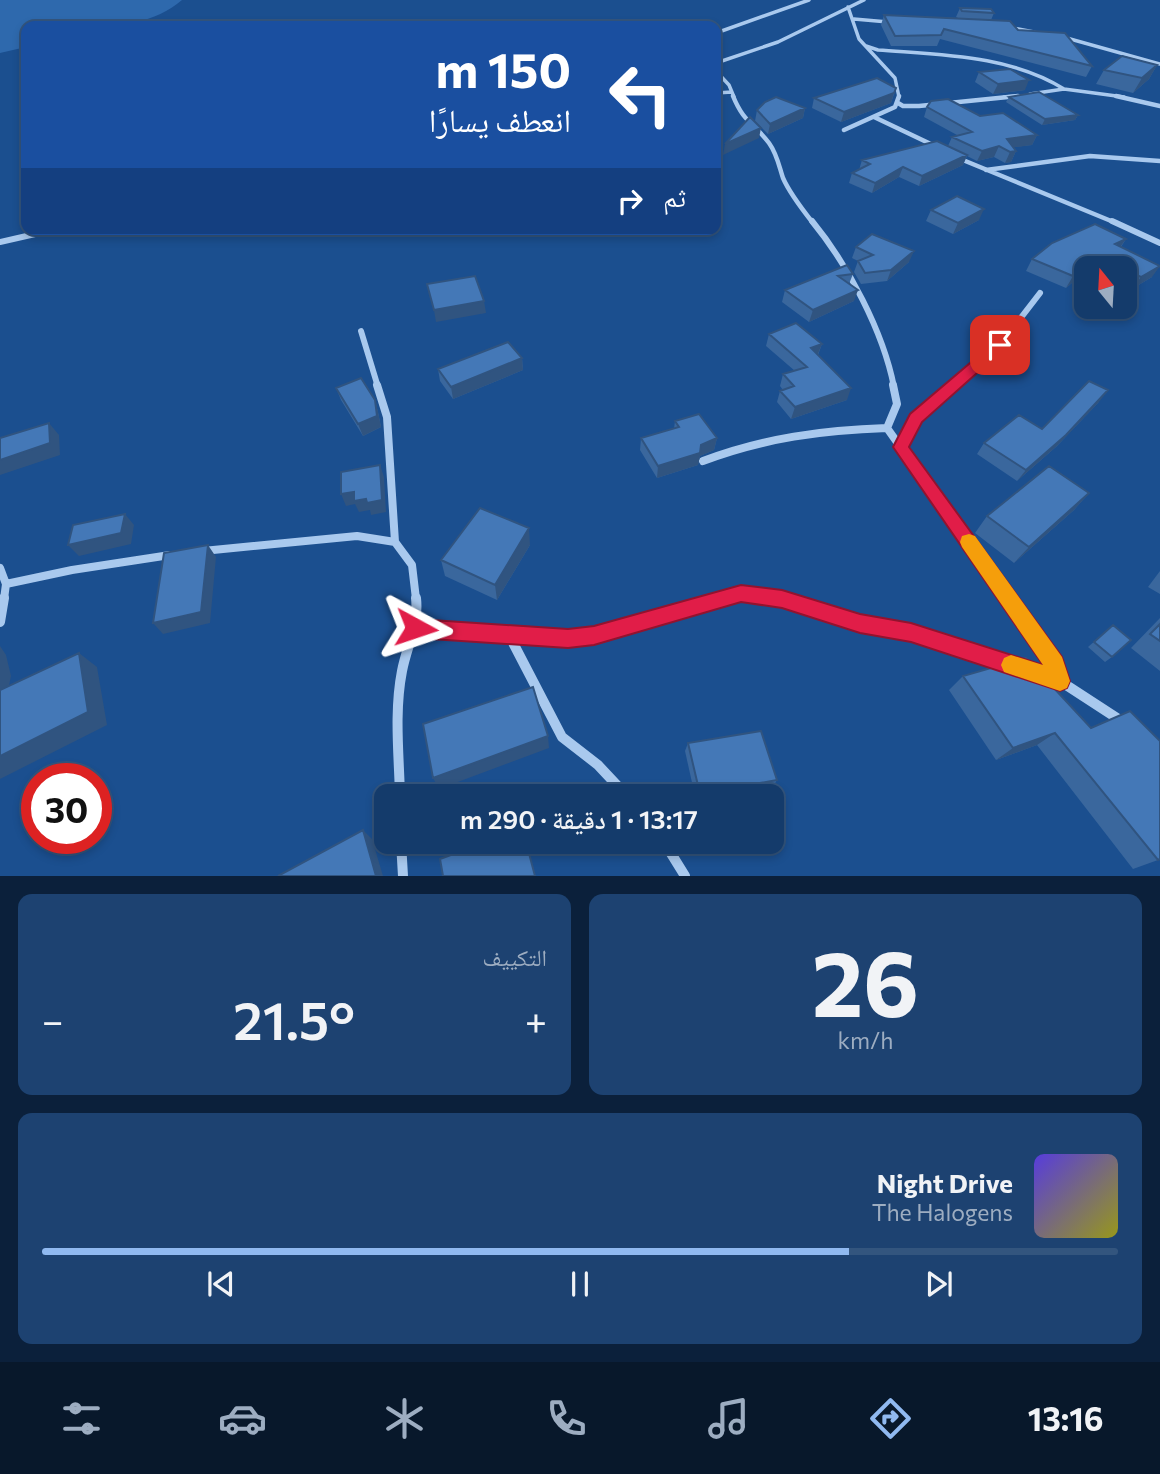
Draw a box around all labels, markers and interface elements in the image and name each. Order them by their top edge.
text: 150 m [436,38,571,98]
icon: left [595,49,686,140]
text: انعطف يسارًا [429,99,571,139]
text: ثم [663,181,686,212]
icon: right [611,182,649,220]
north arrow [1074,256,1138,318]
map controls [1074,256,1137,319]
pin [970,315,1030,375]
icon: arrive [981,326,1019,364]
position arrow [379,591,453,665]
speed limit sign: 30 [21,763,112,854]
text: 13:17 · 1 دقيقة · 290 m [460,803,698,834]
text: 26 [812,924,919,1036]
text: التكييف [482,943,547,971]
text: 21.5° [233,987,355,1051]
text: − [42,996,64,1043]
text: + [525,996,547,1043]
text: km/h [838,1026,893,1054]
text: Night Drive [877,1167,1013,1198]
text: The Halogens [872,1198,1013,1226]
icon: previous [202,1265,240,1303]
icon: pause [561,1265,599,1303]
icon: next [920,1265,958,1303]
icon: filters [57,1394,106,1443]
icon: car [218,1394,267,1443]
icon: climate [380,1394,429,1443]
icon: phone [542,1394,591,1443]
icon: music [704,1394,753,1443]
icon: directions [866,1394,915,1443]
text: 13:16 [1028,1398,1104,1438]

